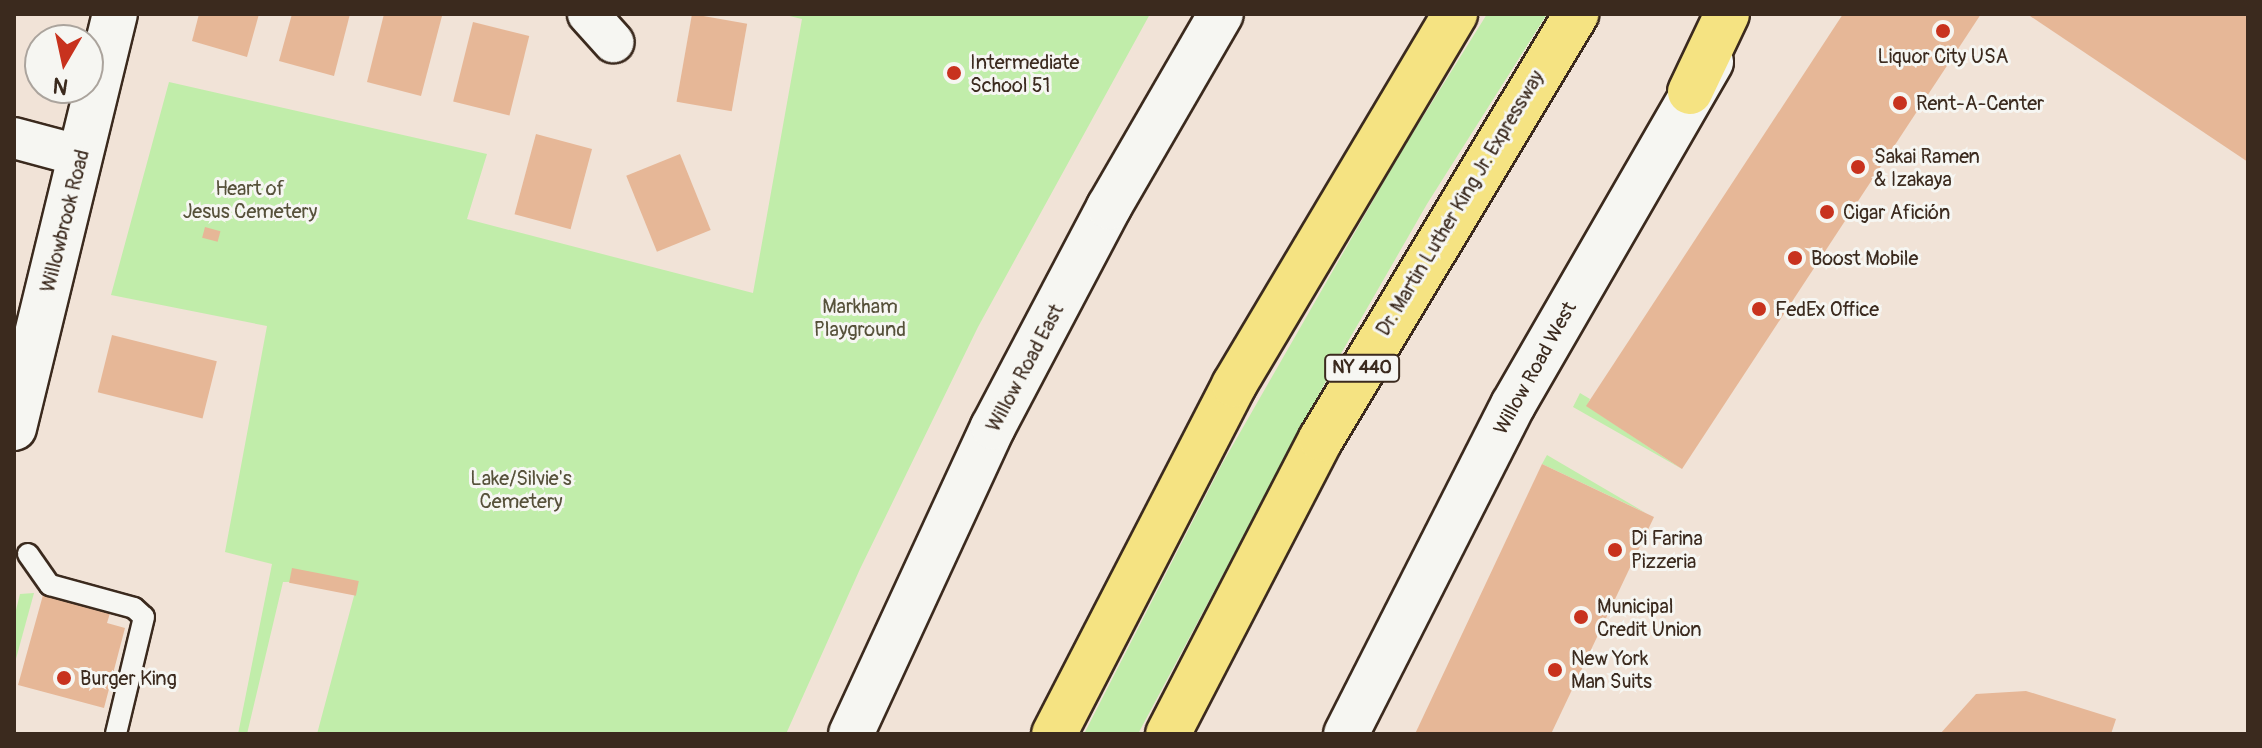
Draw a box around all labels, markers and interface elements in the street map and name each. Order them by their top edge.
marker: Liquor City USA [1934,22,1952,40]
north arrow [24,24,104,104]
place label: Liquor City USA [1877,44,2009,68]
place label: Intermediate School 51 [970,50,1079,97]
marker: Intermediate School 51 [945,64,963,82]
street label: Dr. Martin Luther King Jr. Expressway [1371,66,1549,340]
text: N [51,71,70,101]
place label: Rent-A-Center [1916,91,2044,115]
marker: Rent-A-Center [1891,94,1909,112]
place label: Sakai Ramen & Izakaya [1874,144,1980,191]
street label: Willowbrook Road [36,147,94,295]
marker: Sakai Ramen & Izakaya [1849,158,1867,176]
park label: Heart of Jesus Cemetery [183,176,317,223]
place label: Cigar Afición [1843,200,1950,224]
marker: Cigar Afición [1818,203,1836,221]
place label: Boost Mobile [1811,246,1918,270]
marker: Boost Mobile [1786,249,1804,267]
park label: Markham Playground [814,295,906,342]
street label: Willow Road West [1489,297,1581,439]
place label: FedEx Office [1775,297,1879,321]
street label: Willow Road East [981,300,1069,436]
marker: FedEx Office [1750,300,1768,318]
road number: NY 440 [1324,354,1400,382]
park label: Lake/Silvie's Cemetery [470,467,572,514]
place label: Di Farina Pizzeria [1631,526,1703,573]
marker: Di Farina Pizzeria [1606,541,1624,559]
place label: Municipal Credit Union [1597,594,1702,641]
marker: Municipal Credit Union [1572,608,1590,626]
place label: New York Man Suits [1571,646,1652,693]
marker: New York Man Suits [1546,661,1564,679]
place label: Burger King [80,666,177,690]
marker: Burger King [55,669,73,687]

